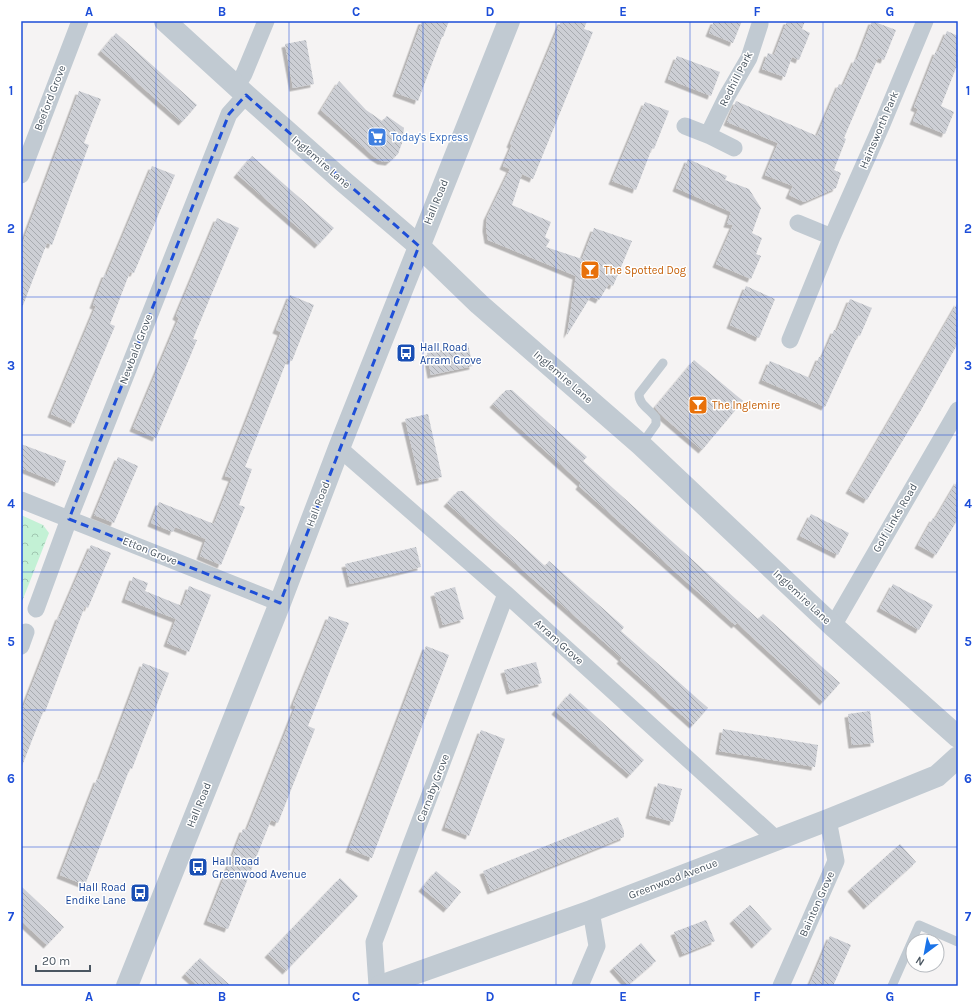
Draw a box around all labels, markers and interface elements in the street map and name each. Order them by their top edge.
text: A [85,4,93,19]
text: B [218,4,226,19]
text: C [352,4,360,19]
text: D [486,4,495,19]
text: E [619,4,627,19]
text: F [753,4,761,19]
text: G [886,4,894,19]
street label: Redhill Park [717,49,755,109]
street label: Beeford Grove [32,63,69,133]
text: 1 [9,83,13,98]
text: 1 [966,83,970,98]
street label: Hainsworth Park [857,89,901,171]
supermarket icon: Today's Express [366,126,388,148]
place label: Today's Express [391,131,469,144]
street label: Inglemire Lane [289,133,353,191]
street label: Hall Road [421,178,451,226]
text: 2 [7,221,15,236]
text: 2 [964,221,972,236]
bar icon: The Spotted Dog [579,259,601,281]
place label: The Spotted Dog [604,264,687,277]
street label: Newbald Grove [117,312,155,386]
place label: Hall Road Arram Grove [420,341,482,367]
bus stop icon: Hall Road Arram Grove [395,342,417,364]
street label: Inglemire Lane [531,348,595,406]
text: 3 [7,358,15,373]
text: 3 [964,358,972,373]
bar icon: The Inglemire [687,394,709,416]
place label: The Inglemire [712,399,781,412]
street label: Hall Road [303,479,333,529]
street label: Golf Links Road [870,481,920,555]
text: 4 [7,496,15,511]
text: 4 [964,496,972,511]
street label: Etton Grove [121,534,180,568]
street label: Inglemire Lane [771,567,834,627]
street label: Arram Grove [532,617,586,668]
text: 5 [7,634,15,649]
text: 5 [964,634,972,649]
street label: Carnaby Grove [414,752,452,824]
text: 6 [7,771,15,786]
text: 6 [964,771,972,786]
street label: Hall Road [184,781,214,829]
place label: Hall Road Greenwood Avenue [212,855,307,881]
bus stop icon: Hall Road Greenwood Avenue [187,856,209,878]
street label: Greenwood Avenue [627,856,720,902]
street label: Bainton Grove [797,869,837,939]
place label: Hall Road Endike Lane [65,881,126,907]
bus stop icon: Hall Road Endike Lane [129,882,151,904]
text: 7 [8,909,15,924]
text: 7 [965,909,972,924]
north arrow [905,933,945,973]
scale bar [36,947,90,973]
text: N [913,953,927,969]
text: 20 m [42,954,70,968]
text: A [85,989,93,1004]
text: B [218,989,226,1004]
text: C [352,989,360,1004]
text: D [486,989,495,1004]
text: E [619,989,627,1004]
text: F [753,989,761,1004]
text: G [886,989,894,1004]

